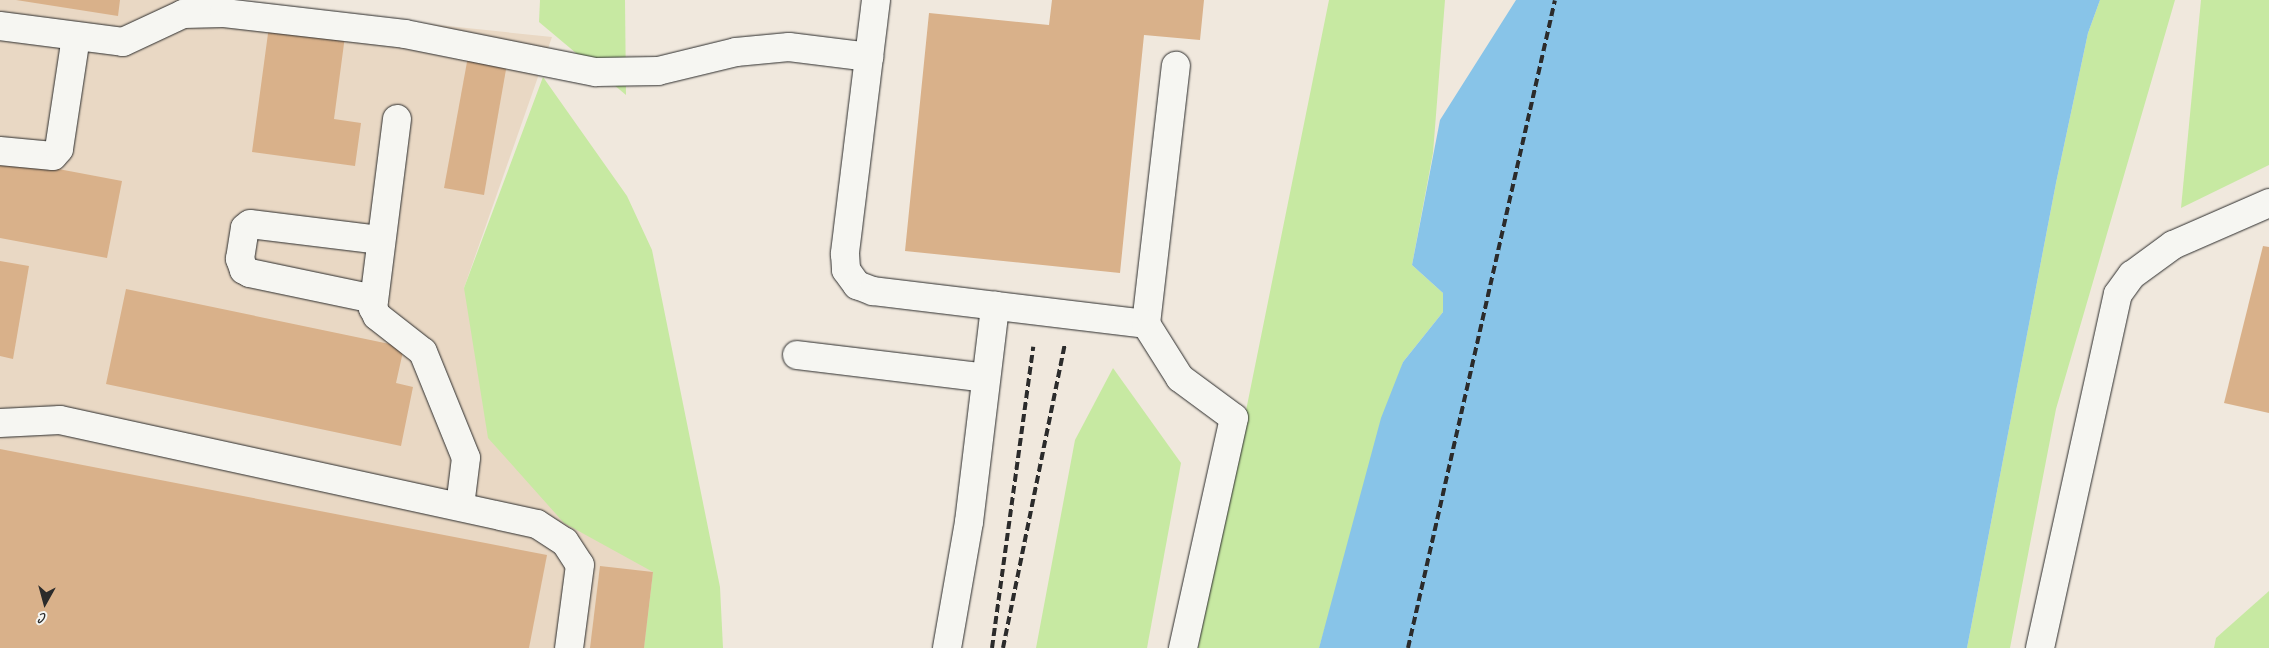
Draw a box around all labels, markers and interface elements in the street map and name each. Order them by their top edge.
north arrow [20,578,70,628]
text: С [39,610,48,627]

